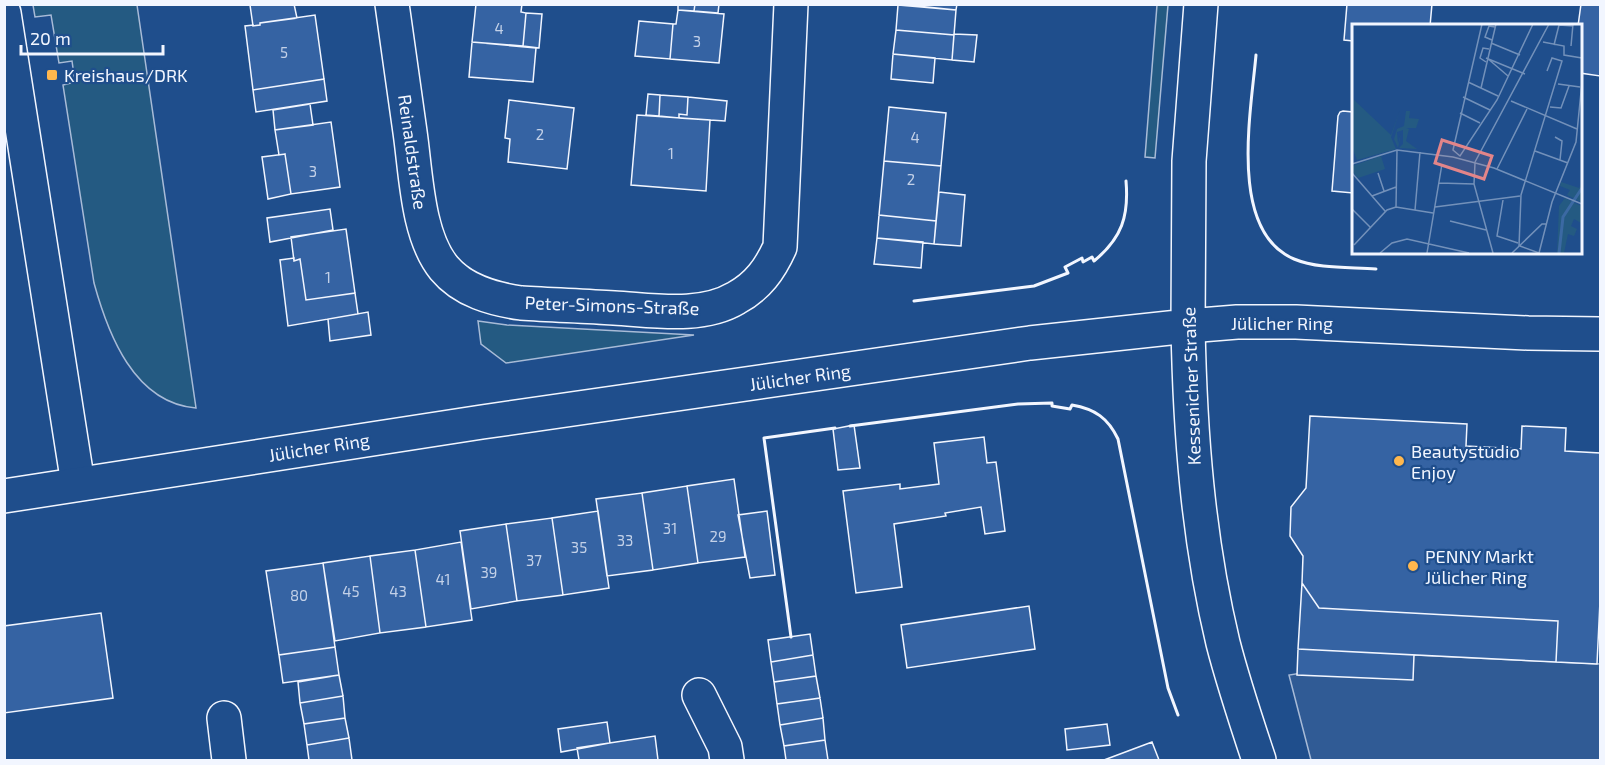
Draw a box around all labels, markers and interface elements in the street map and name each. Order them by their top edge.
scale bar [21,18,164,56]
house number: 4 [494,19,504,37]
inset map [1352,24,1581,254]
text: 20 m [30,27,71,49]
house number: 3 [693,32,701,50]
house number: 5 [280,43,288,61]
place label: Kreishaus/DRK [64,64,188,86]
marker: Kreishaus/DRK [45,68,59,82]
street label: Reinaldstraße [394,93,432,211]
house number: 2 [536,125,544,143]
house number: 4 [910,128,920,146]
house number: 1 [668,144,674,162]
house number: 3 [309,162,317,180]
house number: 2 [907,170,915,188]
house number: 1 [325,268,331,286]
street label: Peter-Simons-Straße [524,291,700,319]
street label: Kessenicher Straße [1177,306,1205,466]
street label: Jülicher Ring [1231,312,1333,334]
street label: Jülicher Ring [748,359,852,395]
street label: Jülicher Ring [267,428,371,466]
place label: Beautystudio Enjoy [1411,440,1520,483]
marker: Beautystudio Enjoy [1392,454,1406,468]
house number: 31 [663,519,677,537]
house number: 29 [709,527,727,545]
house number: 33 [617,531,633,549]
house number: 35 [571,538,587,556]
place label: PENNY Markt Jülicher Ring [1425,545,1534,588]
house number: 37 [526,551,542,569]
marker: PENNY Markt Jülicher Ring [1406,559,1420,573]
house number: 39 [481,563,497,581]
house number: 41 [435,570,451,588]
house number: 45 [342,582,360,600]
house number: 43 [389,582,407,600]
house number: 80 [290,586,308,604]

